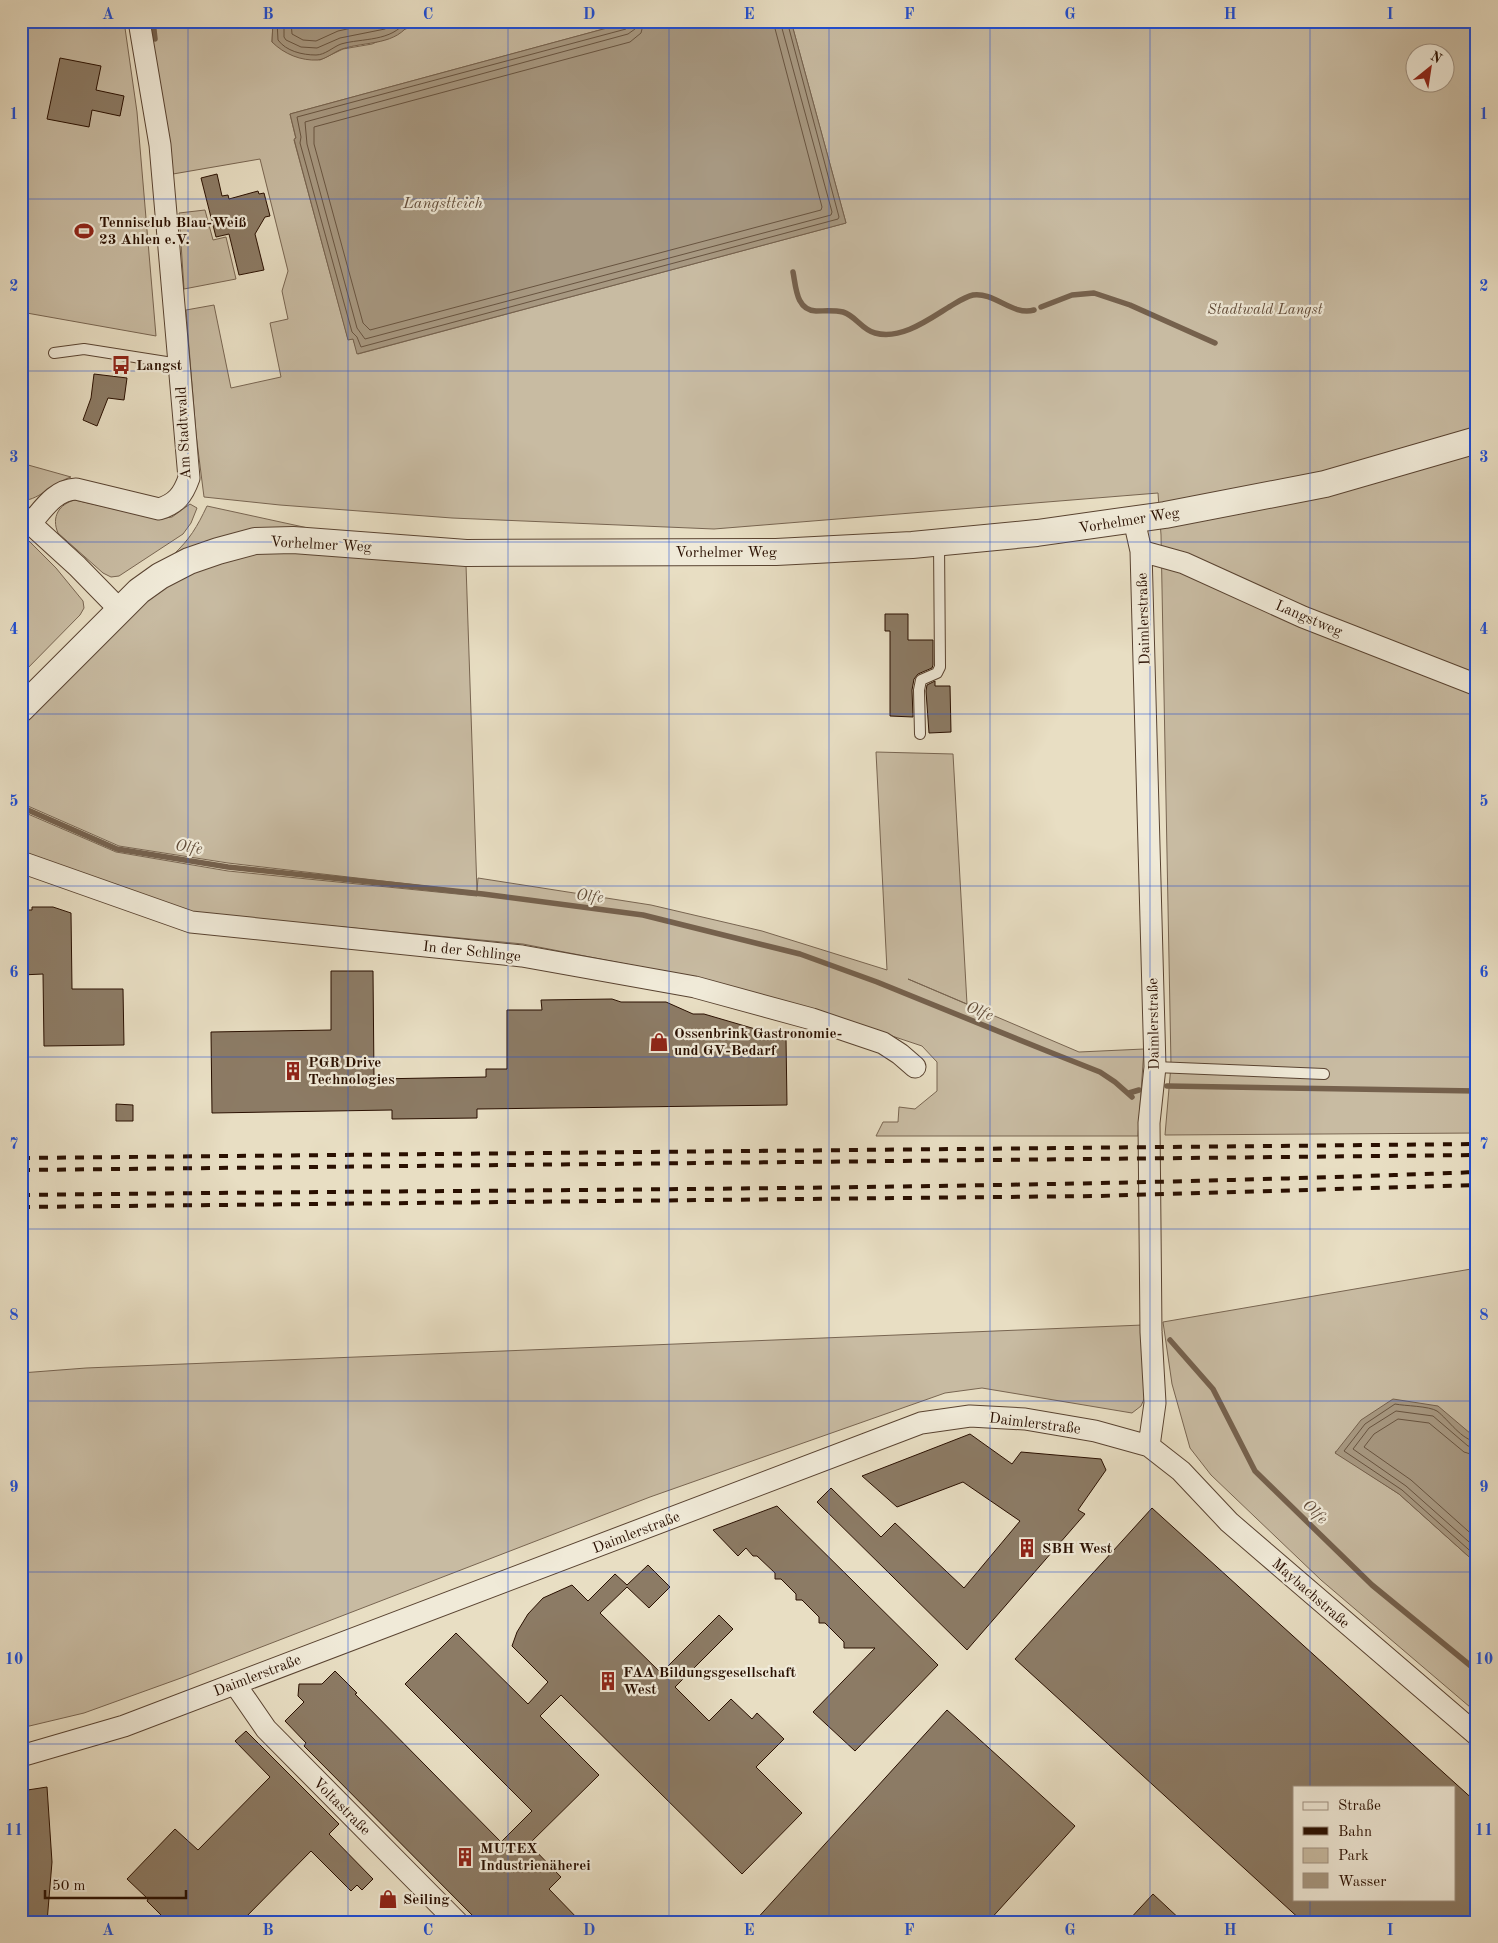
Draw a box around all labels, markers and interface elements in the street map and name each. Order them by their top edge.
text: A [102,7,114,23]
text: B [262,7,274,23]
text: C [423,7,433,23]
text: D [583,7,595,23]
text: E [743,7,755,23]
text: F [904,7,915,23]
text: G [1064,7,1076,23]
text: H [1223,7,1237,23]
text: I [1386,7,1394,23]
north arrow [1406,42,1456,92]
text: N [1428,49,1444,66]
text: 1 [9,107,19,123]
text: 1 [1479,107,1489,123]
water label: Langstteich [402,196,483,212]
place label: Tennisclub Blau-Weiß 23 Ahlen e.V. [99,216,247,248]
sports icon: Tennisclub Blau-Weiß 23 Ahlen e.V. [73,220,95,242]
text: 2 [9,279,19,295]
text: 2 [1479,279,1489,295]
park label: Stadtwald Langst [1207,303,1323,318]
bus stop icon: Langst [110,354,132,376]
place label: Langst [136,359,183,374]
street label: Am Stadtwald [175,386,194,480]
text: 3 [9,450,19,466]
text: 3 [1479,450,1489,466]
street label: Vorhelmer Weg [1078,506,1181,537]
street label: Vorhelmer Weg [270,535,372,556]
street label: Vorhelmer Weg [675,546,777,561]
street label: Daimlerstraße [1135,572,1154,665]
street label: Langstweg [1273,599,1344,640]
text: 4 [9,622,19,638]
text: 4 [1479,622,1489,638]
text: 5 [9,794,19,810]
text: 5 [1479,794,1489,810]
water label: Olfe [174,838,204,858]
water label: Olfe [575,887,605,907]
street label: In der Schlinge [422,940,522,965]
text: 6 [9,965,19,981]
text: 6 [1479,965,1489,981]
street label: Daimlerstraße [1146,978,1163,1070]
water label: Olfe [963,999,995,1024]
place label: Ossenbrink Gastronomie- und GV-Bedarf [674,1027,842,1059]
shop icon: Ossenbrink Gastronomie- und GV-Bedarf [648,1031,670,1053]
place label: PGR Drive Technologies [308,1056,395,1088]
building icon: PGR Drive Technologies [282,1060,304,1082]
text: 7 [9,1137,19,1153]
text: 7 [1479,1137,1489,1153]
text: 8 [9,1308,19,1324]
text: 8 [1479,1308,1489,1324]
street label: Daimlerstraße [988,1411,1082,1438]
text: 9 [9,1480,19,1496]
text: 9 [1479,1480,1489,1496]
water label: Olfe [1299,1497,1330,1528]
street label: Daimlerstraße [591,1510,682,1557]
building icon: SBH West [1016,1537,1038,1559]
place label: SBH West [1042,1542,1113,1557]
street label: Maybachstraße [1268,1556,1352,1632]
text: 10 [5,1652,23,1668]
text: 10 [1475,1652,1493,1668]
street label: Daimlerstraße [212,1653,303,1700]
place label: FAA Bildungsgesellschaft West [623,1666,797,1698]
building icon: FAA Bildungsgesellschaft West [597,1670,619,1692]
street label: Voltastraße [309,1775,373,1839]
legend [1293,1786,1456,1900]
text: Straße [1338,1799,1381,1814]
text: 11 [5,1823,23,1839]
text: 11 [1475,1823,1493,1839]
text: Bahn [1338,1825,1372,1840]
place label: MUTEX Industrienäherei [480,1842,591,1874]
building icon: MUTEX Industrienäherei [454,1846,476,1868]
text: Park [1338,1849,1369,1864]
scale bar [45,1868,186,1900]
text: Wasser [1338,1875,1386,1890]
text: 50 m [52,1879,86,1894]
shop icon: Seiling [377,1888,399,1910]
place label: Seiling [403,1893,450,1908]
text: A [102,1923,114,1939]
text: B [262,1923,274,1939]
text: C [423,1923,433,1939]
text: D [583,1923,595,1939]
text: E [743,1923,755,1939]
text: F [904,1923,915,1939]
text: G [1064,1923,1076,1939]
text: H [1223,1923,1237,1939]
text: I [1386,1923,1394,1939]

